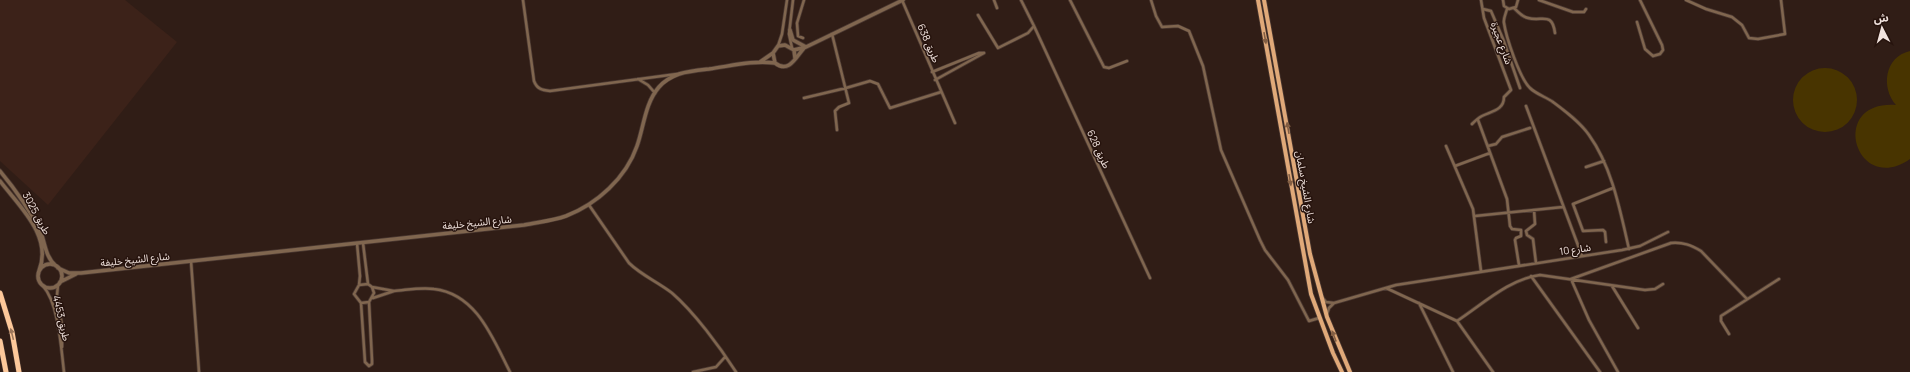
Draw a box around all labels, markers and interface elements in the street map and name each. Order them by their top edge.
north arrow [1862,8,1902,48]
text: ش [1873,9,1889,26]
street label: شارع عجيرة [1487,20,1516,67]
street label: طريق 638 [915,21,944,65]
one-way arrow [1263,32,1269,44]
one-way arrow [1285,122,1291,134]
street label: طريق 628 [1084,127,1114,171]
street label: شارع الشيخ سلمان [1292,150,1319,225]
one-way arrow [1287,174,1293,186]
street label: طريق 3025 [20,189,55,237]
street label: شارع الشيخ خليفة [442,211,513,234]
street label: شارع 10 [1558,240,1592,259]
street label: شارع الشيخ خليفة [100,248,171,271]
street label: طريق 4453 [50,294,74,343]
one-way arrow [9,328,15,340]
one-way arrow [1331,330,1337,342]

